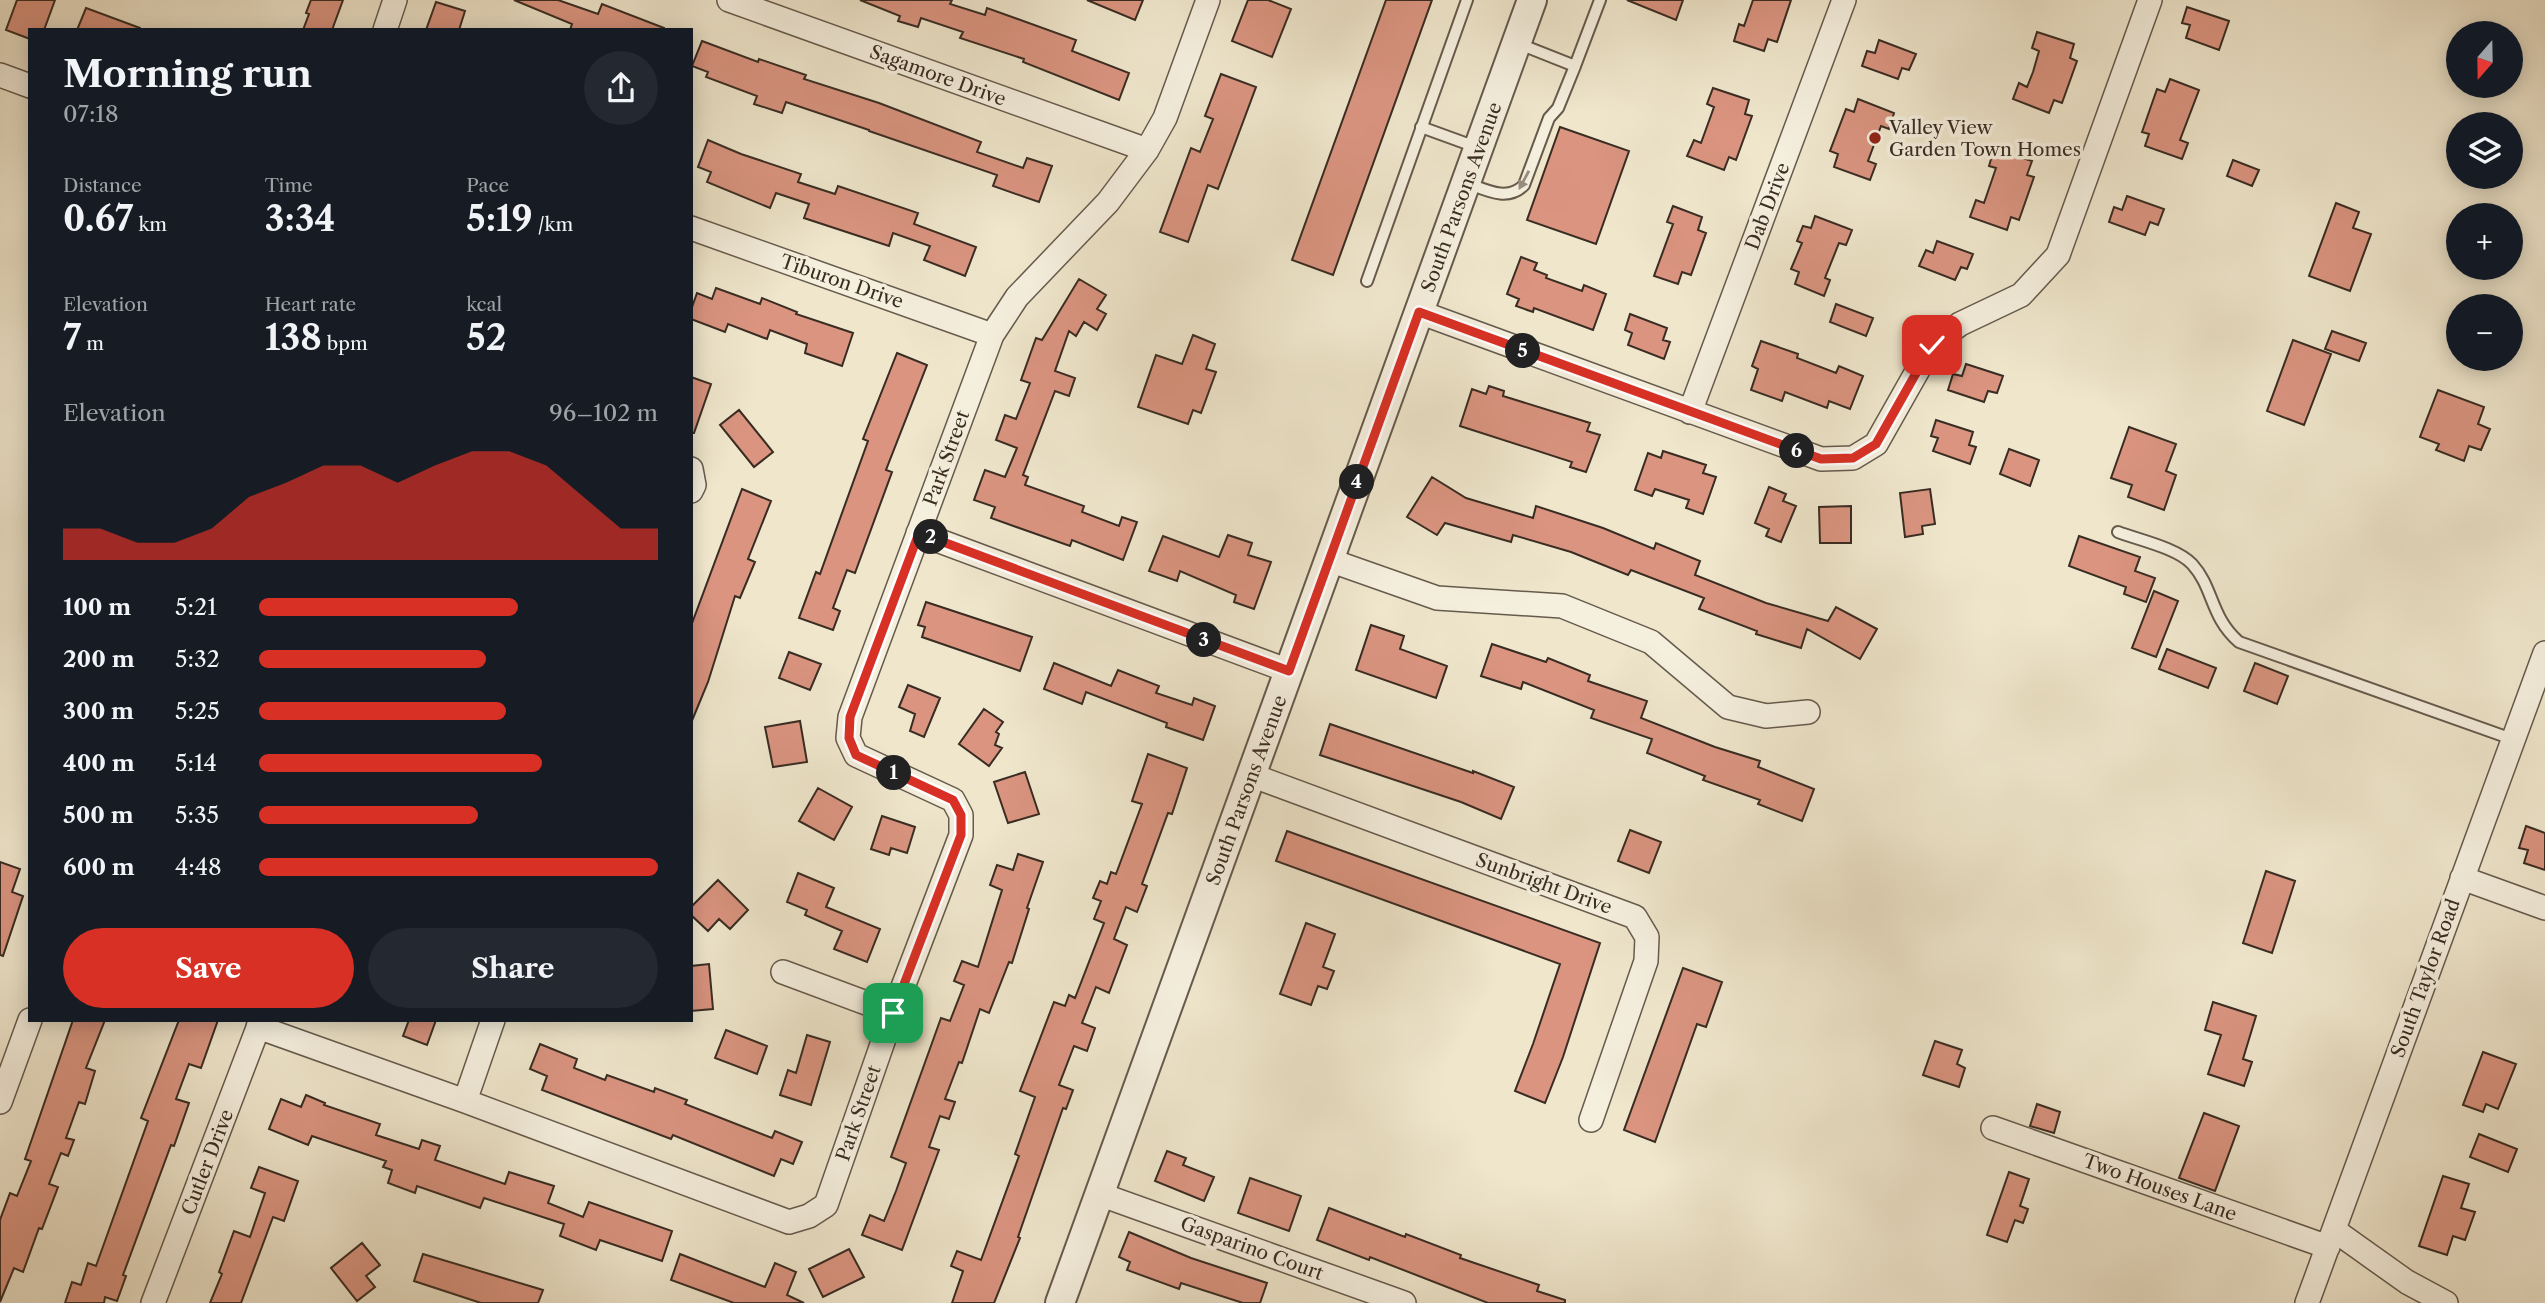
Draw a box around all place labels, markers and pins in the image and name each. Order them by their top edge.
place label: Valley View Garden Town Homes [1888,116,2081,161]
marker: Valley View Garden Town Homes [1867,130,1883,146]
pin [1902,315,1962,375]
pin: 5 [1506,334,1540,368]
pin: 6 [1780,434,1814,468]
pin: 4 [1340,464,1374,500]
pin: 2 [914,520,948,554]
pin: 3 [1186,622,1222,658]
pin: 1 [876,756,912,790]
pin [863,983,923,1043]

